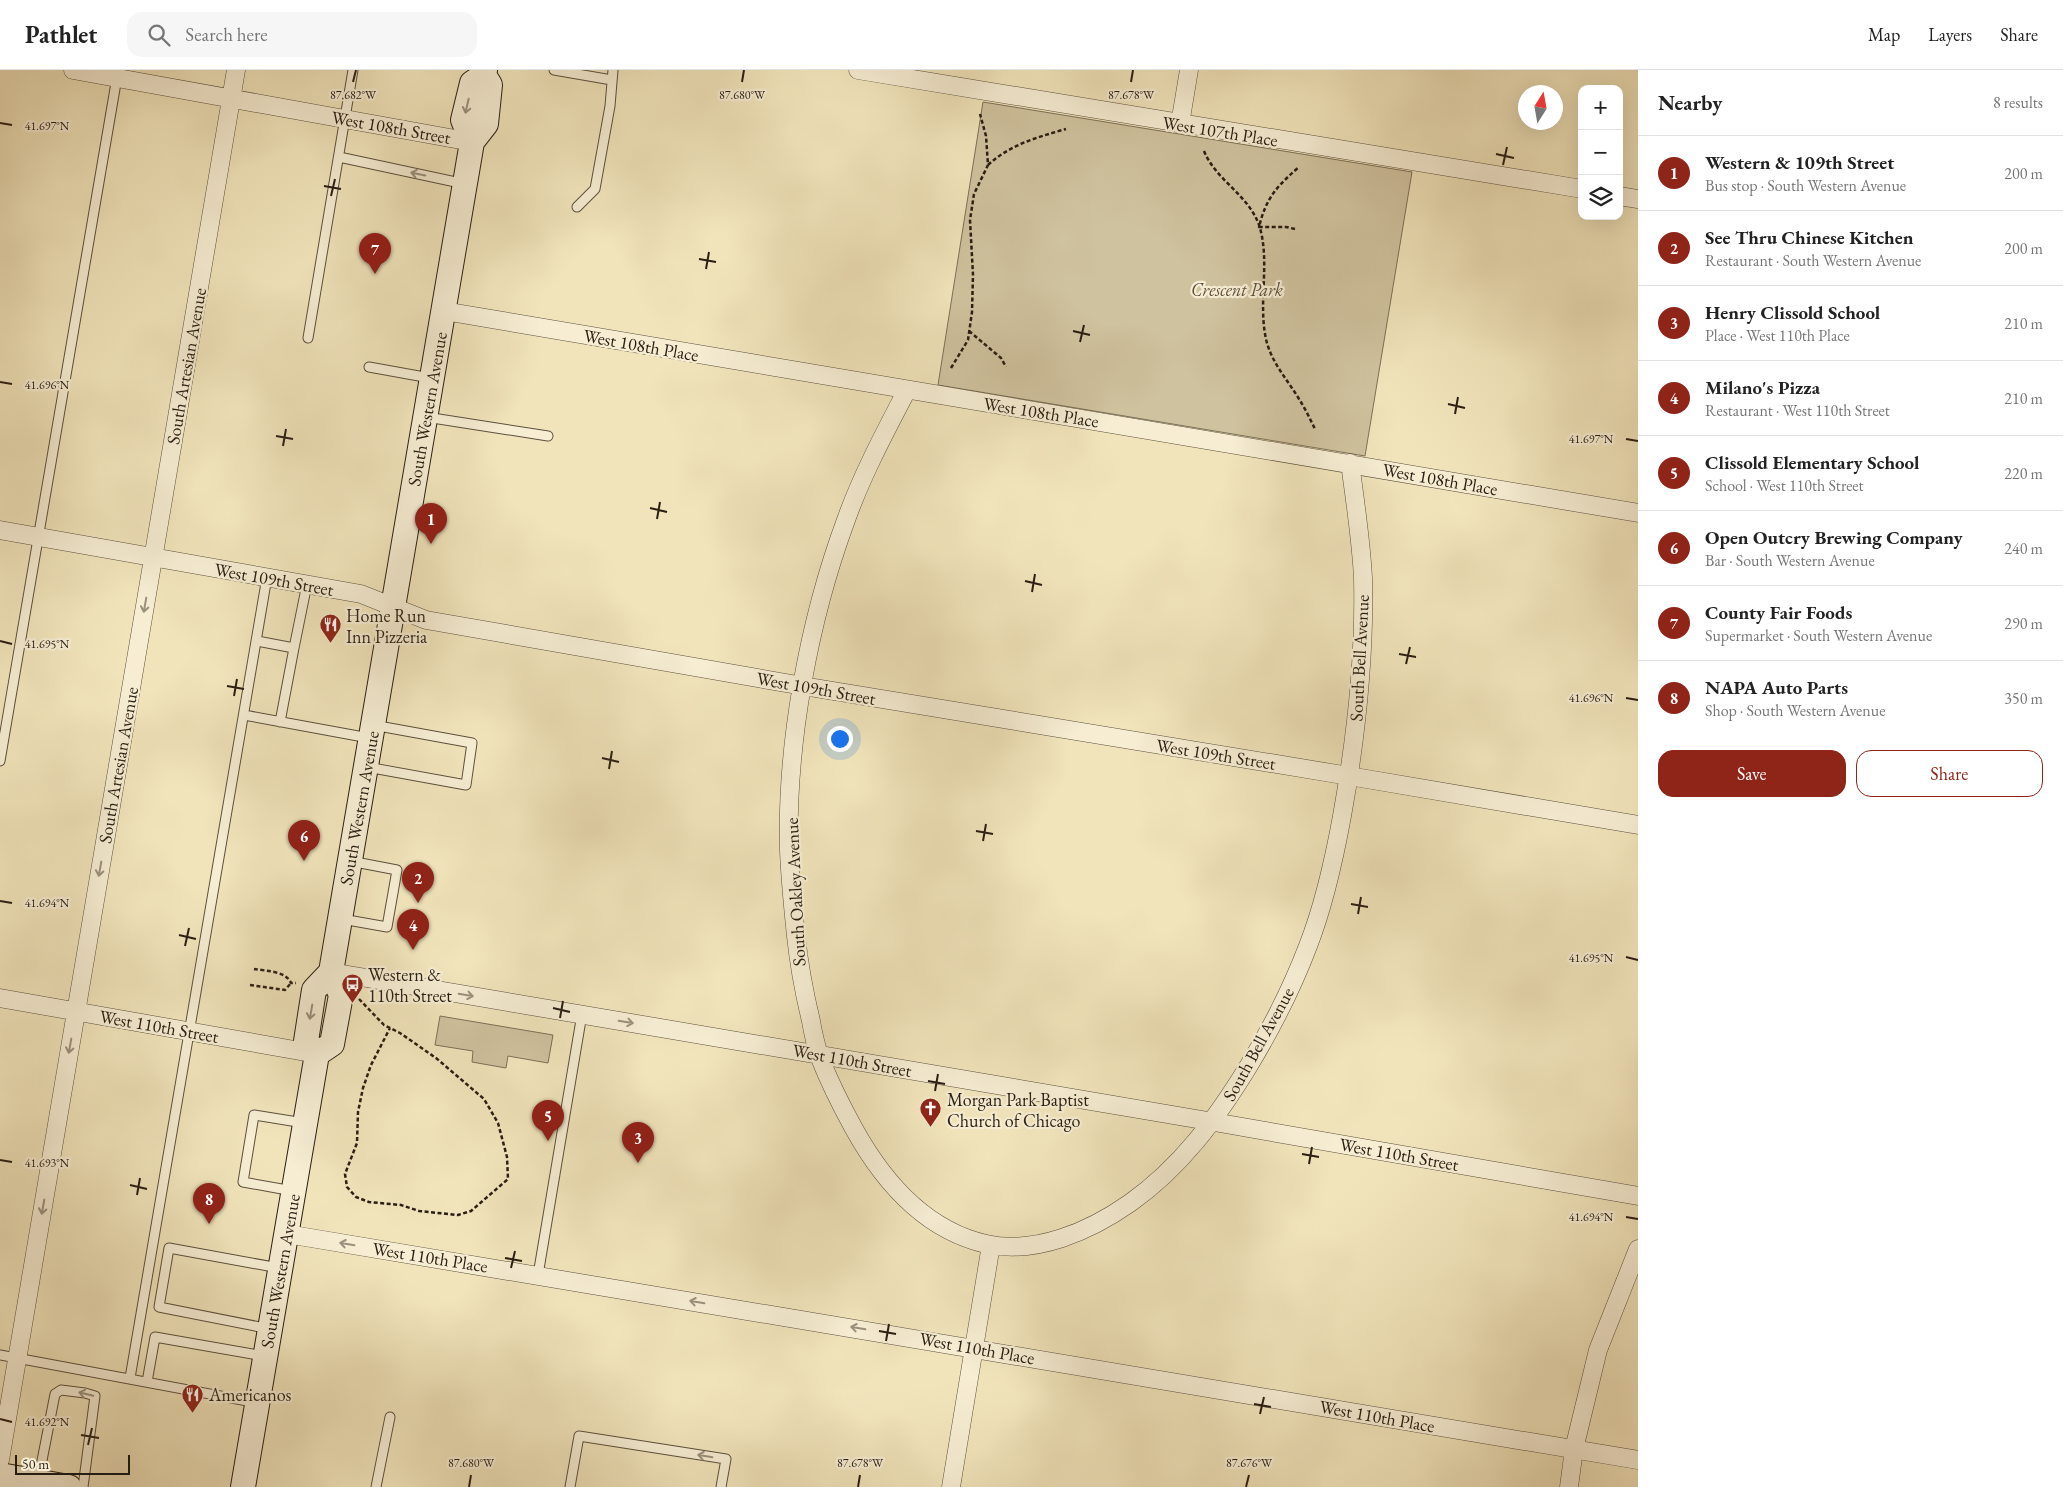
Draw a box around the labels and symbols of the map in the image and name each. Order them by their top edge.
north arrow [1518,85,1563,130]
text: 87.682°W [330,87,377,103]
text: 87.680°W [719,87,766,103]
text: 87.678°W [1108,87,1155,103]
one-way arrow [461,97,471,113]
street label: West 108th Street [330,105,453,149]
street label: West 107th Place [1161,111,1279,151]
text: 41.697°N [25,118,70,134]
one-way arrow [410,169,426,178]
pin: 7 [359,233,391,274]
park label: Crescent Park [1191,278,1283,301]
street label: South Artesian Avenue [161,286,211,446]
street label: West 108th Place [582,324,700,366]
street label: South Western Avenue [402,330,452,488]
text: 41.696°N [25,377,70,393]
street label: West 108th Place [982,392,1100,432]
text: 41.697°N [1569,431,1614,447]
street label: West 108th Place [1381,458,1499,500]
pin: 1 [415,503,447,544]
street label: West 109th Street [213,557,336,601]
street label: South Bell Avenue [1344,594,1374,722]
one-way arrow [140,597,150,613]
place label: Home Run Inn Pizzeria [346,604,428,648]
restaurant icon: Home Run Inn Pizzeria [318,613,342,644]
text: 41.695°N [25,636,70,652]
street label: West 109th Street [755,666,878,710]
street label: South Artesian Avenue [93,685,143,845]
text: 41.696°N [1569,690,1614,706]
your location [827,726,853,752]
street label: South Western Avenue [334,729,384,887]
street label: West 109th Street [1155,733,1278,775]
street label: South Oakley Avenue [780,817,810,967]
pin: 6 [288,820,320,861]
one-way arrow [95,861,105,877]
pin: 2 [402,862,434,903]
text: 41.694°N [25,895,70,911]
pin: 4 [397,909,429,950]
text: 41.695°N [1569,950,1614,966]
place label: Western & 110th Street [368,963,452,1007]
bus stop icon: Western & 110th Street [340,972,364,1003]
street label: South Bell Avenue [1217,983,1299,1105]
one-way arrow [457,990,473,1000]
one-way arrow [305,1003,315,1019]
street label: West 110th Street [98,1004,221,1048]
one-way arrow [617,1017,633,1027]
one-way arrow [65,1038,75,1054]
street label: West 110th Street [791,1038,914,1082]
place label: Morgan Park Baptist Church of Chicago [947,1088,1089,1132]
church icon: Morgan Park Baptist Church of Chicago [919,1097,943,1128]
pin: 5 [532,1100,564,1141]
pin: 3 [622,1122,654,1163]
street label: West 110th Street [1338,1132,1461,1176]
text: 41.693°N [25,1155,70,1171]
pin: 8 [193,1183,225,1224]
street label: South Western Avenue [255,1192,305,1350]
one-way arrow [38,1198,48,1214]
text: 41.694°N [1569,1209,1614,1225]
street label: West 110th Place [371,1237,489,1277]
one-way arrow [339,1238,355,1248]
one-way arrow [690,1296,706,1306]
one-way arrow [850,1323,866,1333]
street label: West 110th Place [918,1327,1036,1369]
restaurant icon: Americanos [181,1382,205,1413]
place label: Americanos [208,1383,292,1406]
one-way arrow [78,1389,94,1398]
street label: West 110th Place [1318,1395,1436,1437]
text: 41.692°N [25,1414,70,1430]
one-way arrow [698,1451,714,1461]
scale bar [15,1452,130,1475]
text: 87.680°W [448,1455,495,1471]
text: 87.678°W [837,1455,884,1471]
text: 87.676°W [1226,1455,1273,1471]

